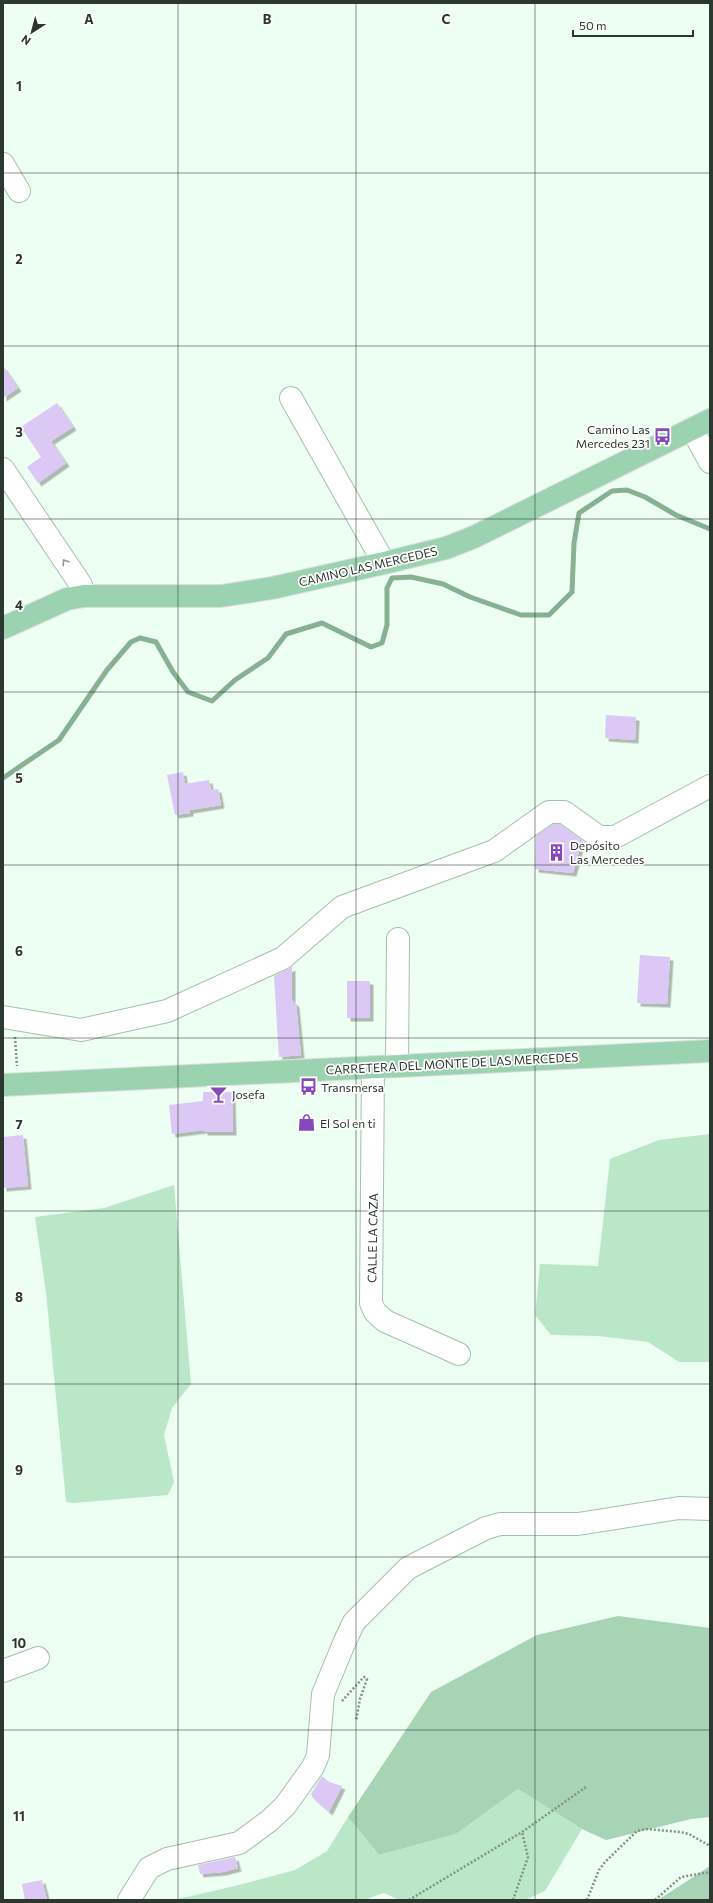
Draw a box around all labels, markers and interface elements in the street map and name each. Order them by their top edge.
text: A [84,11,94,27]
text: B [263,11,272,27]
text: C [442,11,451,27]
north arrow [12,12,52,52]
scale bar [573,12,693,38]
text: 50 m [579,18,607,32]
text: N [19,33,33,48]
text: 1 [16,78,22,94]
text: 2 [15,251,23,267]
place label: Camino Las Mercedes 231 [576,422,650,450]
text: 3 [15,424,23,440]
bus stop icon: Camino Las Mercedes 231 [653,426,673,446]
street label: CAMINO LAS MERCEDES [297,543,439,589]
one-way arrow [62,559,70,566]
text: 4 [15,597,23,613]
text: 5 [15,770,23,786]
place label: Depósito Las Mercedes [570,838,644,866]
building icon: Depósito Las Mercedes [547,842,567,862]
text: 6 [15,943,23,959]
street label: CARRETERA DEL MONTE DE LAS MERCEDES [325,1049,579,1077]
bus stop icon: Transmersa [298,1077,318,1097]
place label: Transmersa [321,1080,384,1094]
bar icon: Josefa [209,1084,229,1104]
place label: Josefa [232,1087,265,1102]
shop icon: El Sol en ti [297,1113,317,1133]
text: 7 [15,1116,23,1132]
place label: El Sol en ti [320,1116,376,1130]
street label: CALLE LA CAZA [364,1193,380,1283]
text: 8 [15,1289,23,1305]
text: 9 [15,1462,23,1478]
text: 10 [12,1635,27,1651]
text: 11 [13,1808,25,1824]

